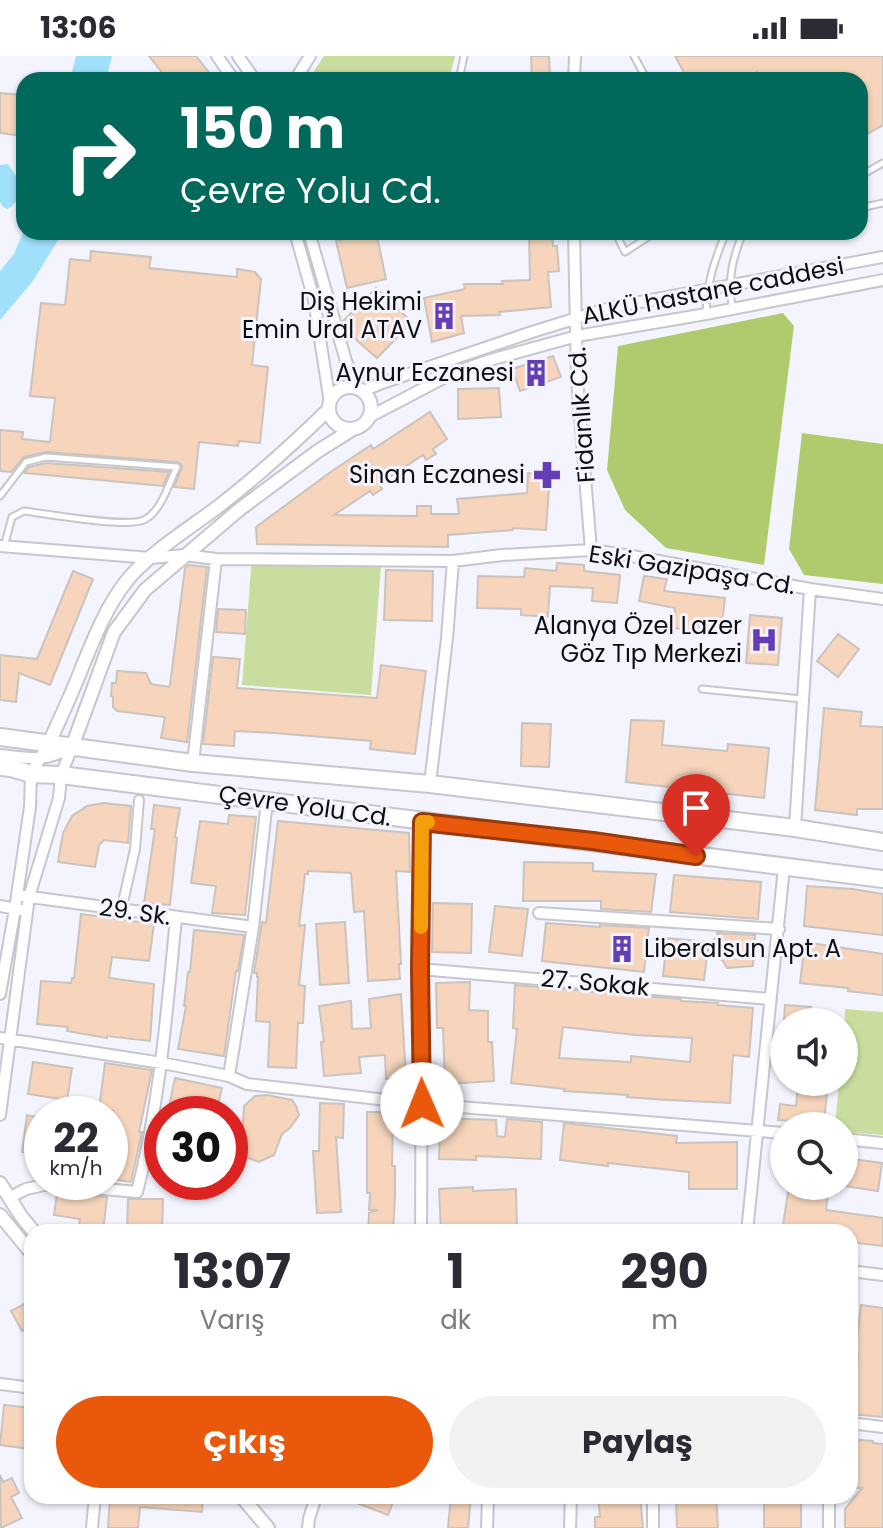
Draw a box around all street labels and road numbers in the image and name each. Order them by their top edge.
street label: ALKÜ hastane caddesi [579,249,847,332]
street label: Fidanlık Cd. [560,346,603,484]
street label: Eski Gazipaşa Cd. [586,537,798,602]
street label: Çevre Yolu Cd. [217,777,393,834]
street label: 29. Sk. [97,890,173,933]
street label: 27. Sokak [539,961,651,1004]

